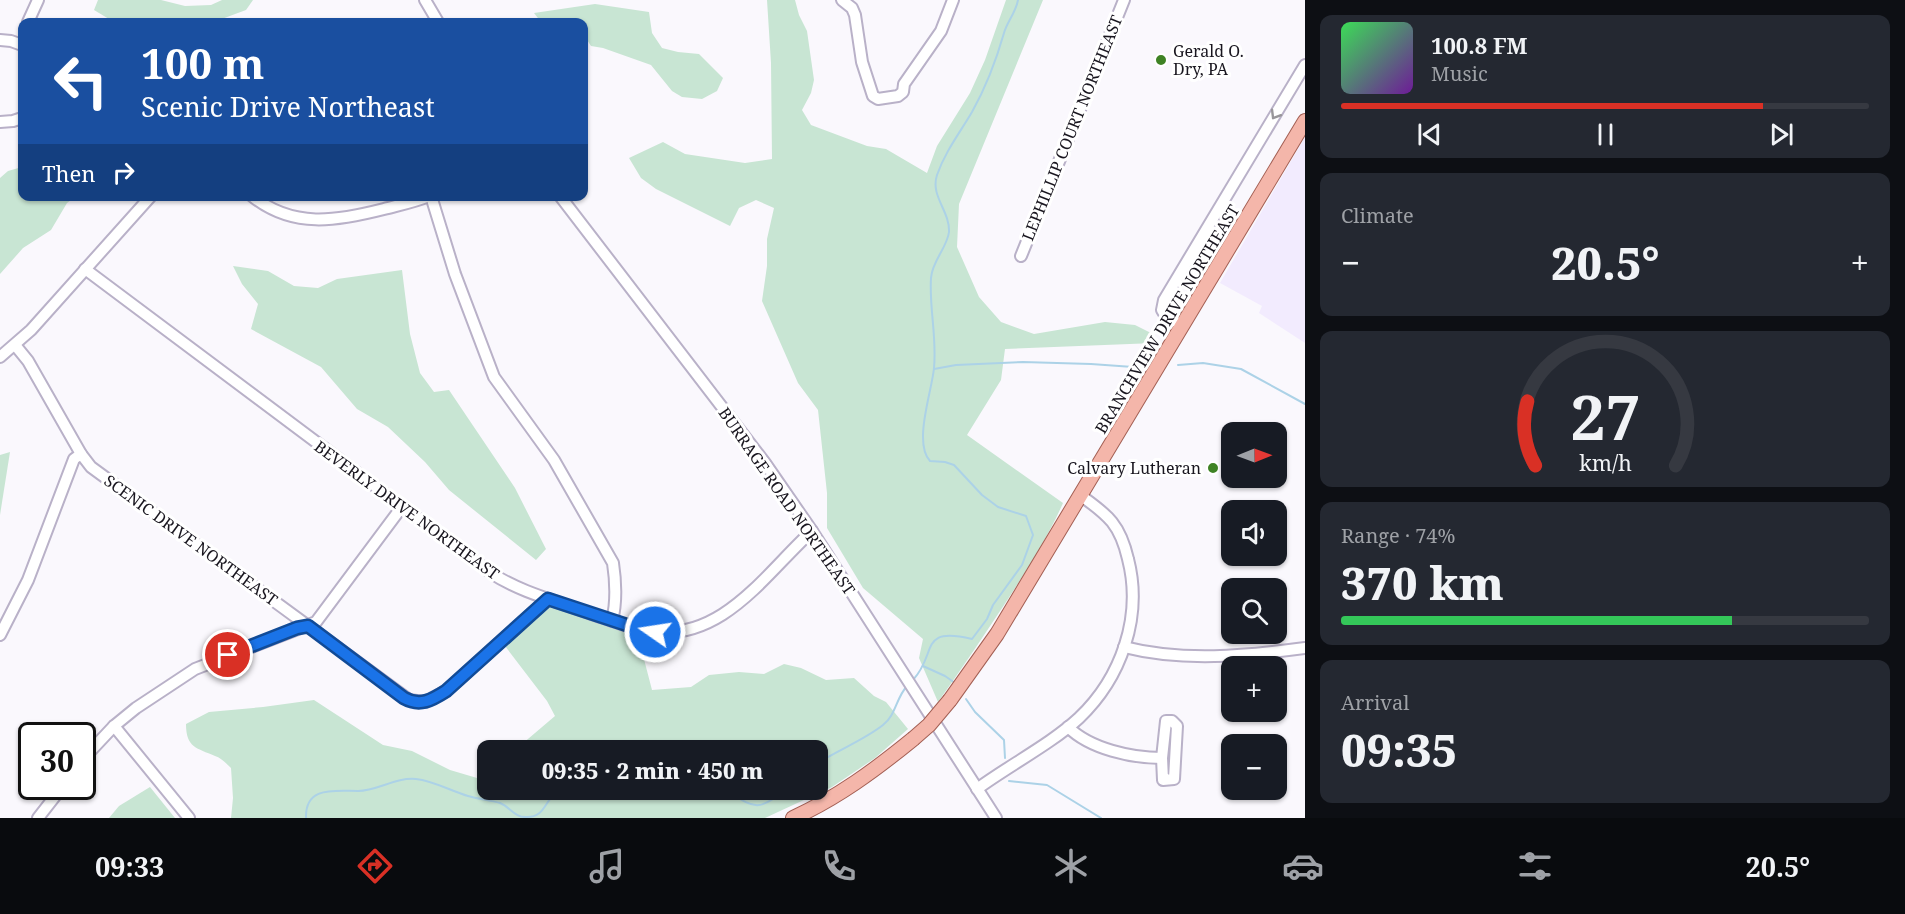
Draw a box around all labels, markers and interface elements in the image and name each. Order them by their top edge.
street label: LEPHILLIP COURT NORTHEAST [1017,12,1127,244]
text: 100.8 FM [1431,30,1528,60]
text: 100 m [141,34,265,91]
place label: Gerald O. Dry, PA [1173,40,1244,80]
icon: left [42,42,120,120]
marker: Gerald O. Dry, PA [1154,53,1168,67]
text: Music [1431,60,1488,87]
text: Scenic Drive Northeast [141,88,435,125]
one-way arrow [1271,109,1282,119]
icon: previous [1413,118,1446,151]
icon: pause [1589,118,1622,151]
icon: next [1765,118,1798,151]
icon: right [107,156,140,189]
text: Then [42,158,95,188]
street label: BRANCHVIEW DRIVE NORTHEAST [1090,200,1244,438]
text: Climate [1341,202,1414,229]
text: 20.5° [1551,232,1660,293]
text: − [1341,240,1360,285]
text: + [1851,240,1869,285]
text: 27 [1570,373,1640,458]
street label: BURRAGE ROAD NORTHEAST [714,403,860,599]
north arrow [1221,422,1287,488]
map controls [1221,422,1287,800]
street label: BEVERLY DRIVE NORTHEAST [310,435,504,585]
text: km/h [1579,448,1632,477]
place label: Calvary Lutheran [1067,457,1201,479]
marker: Calvary Lutheran [1206,461,1220,475]
street label: SCENIC DRIVE NORTHEAST [100,469,282,611]
button: sound [1221,500,1287,566]
text: Range · 74% [1341,522,1455,549]
text: 370 km [1341,552,1504,613]
button: search [1221,578,1287,644]
position arrow [623,600,687,664]
pin [202,629,253,680]
icon: arrive [211,638,244,671]
button: + [1221,656,1287,722]
text: Arrival [1341,689,1409,716]
text: 09:35 [1341,719,1457,780]
speed limit sign: 30 [18,722,96,800]
button: − [1221,734,1287,800]
text: 09:35 · 2 min · 450 m [542,755,763,785]
icon: directions [354,845,396,887]
icon: music [586,845,628,887]
icon: phone [818,845,860,887]
icon: climate [1050,845,1092,887]
icon: car [1282,845,1324,887]
icon: filters [1514,845,1556,887]
text: 09:33 [95,848,164,885]
text: 20.5° [1746,848,1810,885]

